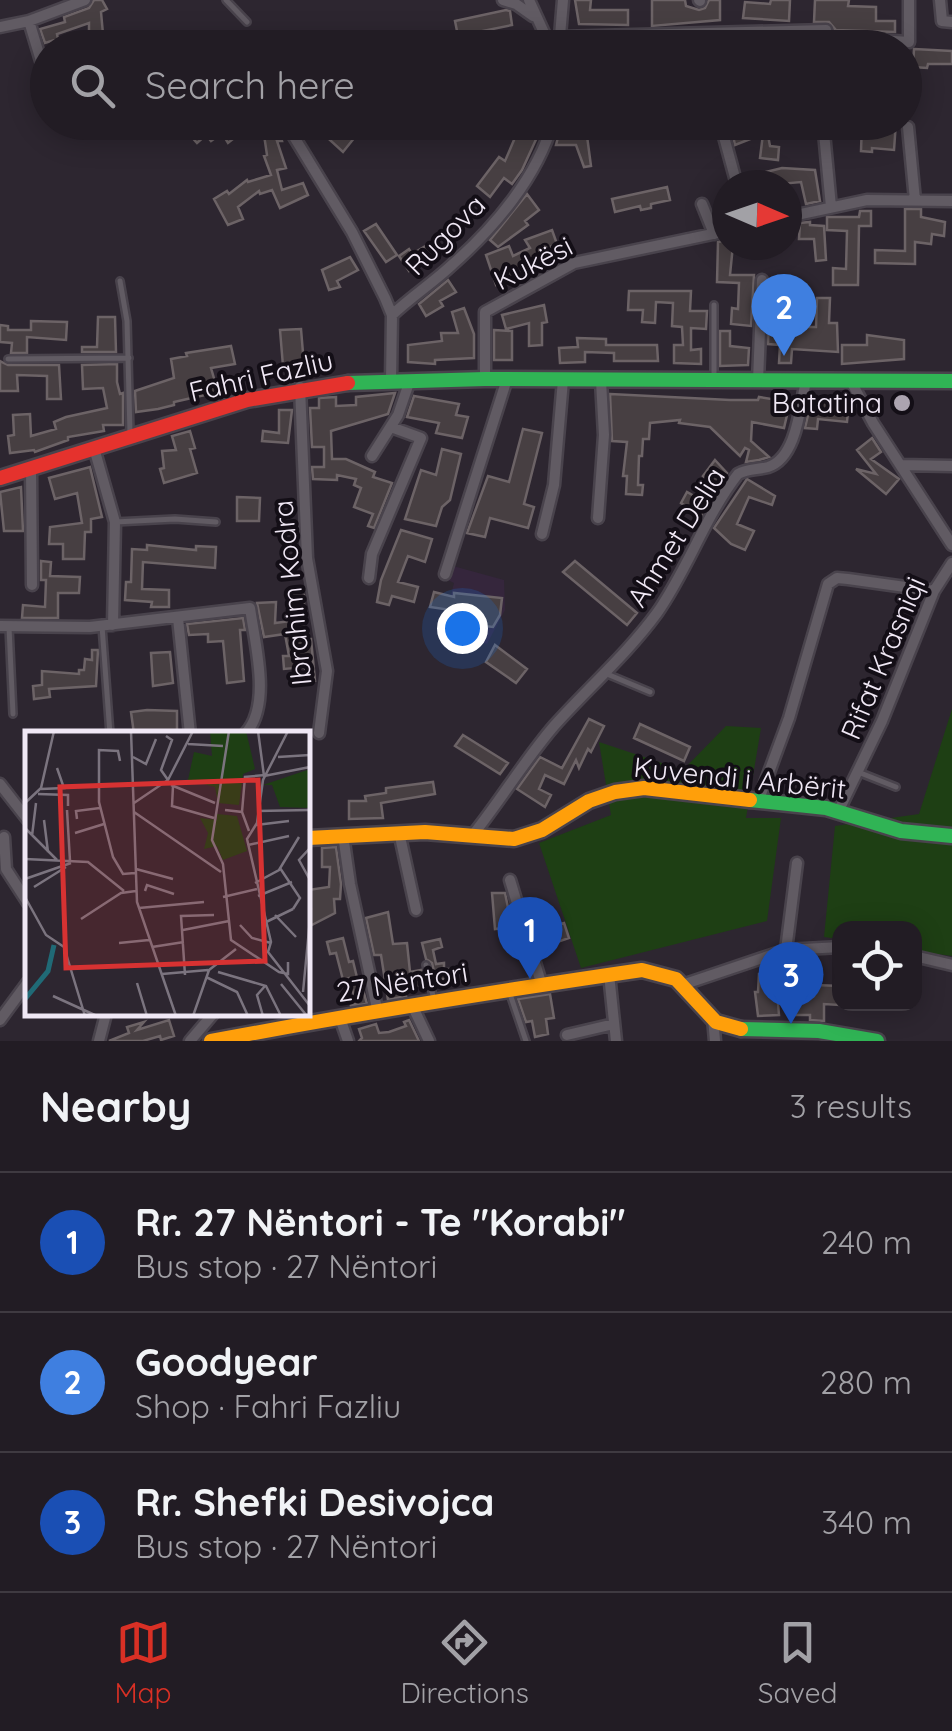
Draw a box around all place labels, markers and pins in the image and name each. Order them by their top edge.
pin: 2 [752,274,816,356]
place label: Batatina [772,385,882,420]
marker: Batatina [891,392,913,414]
pin: 1 [498,896,562,979]
pin: 3 [758,942,824,1024]

